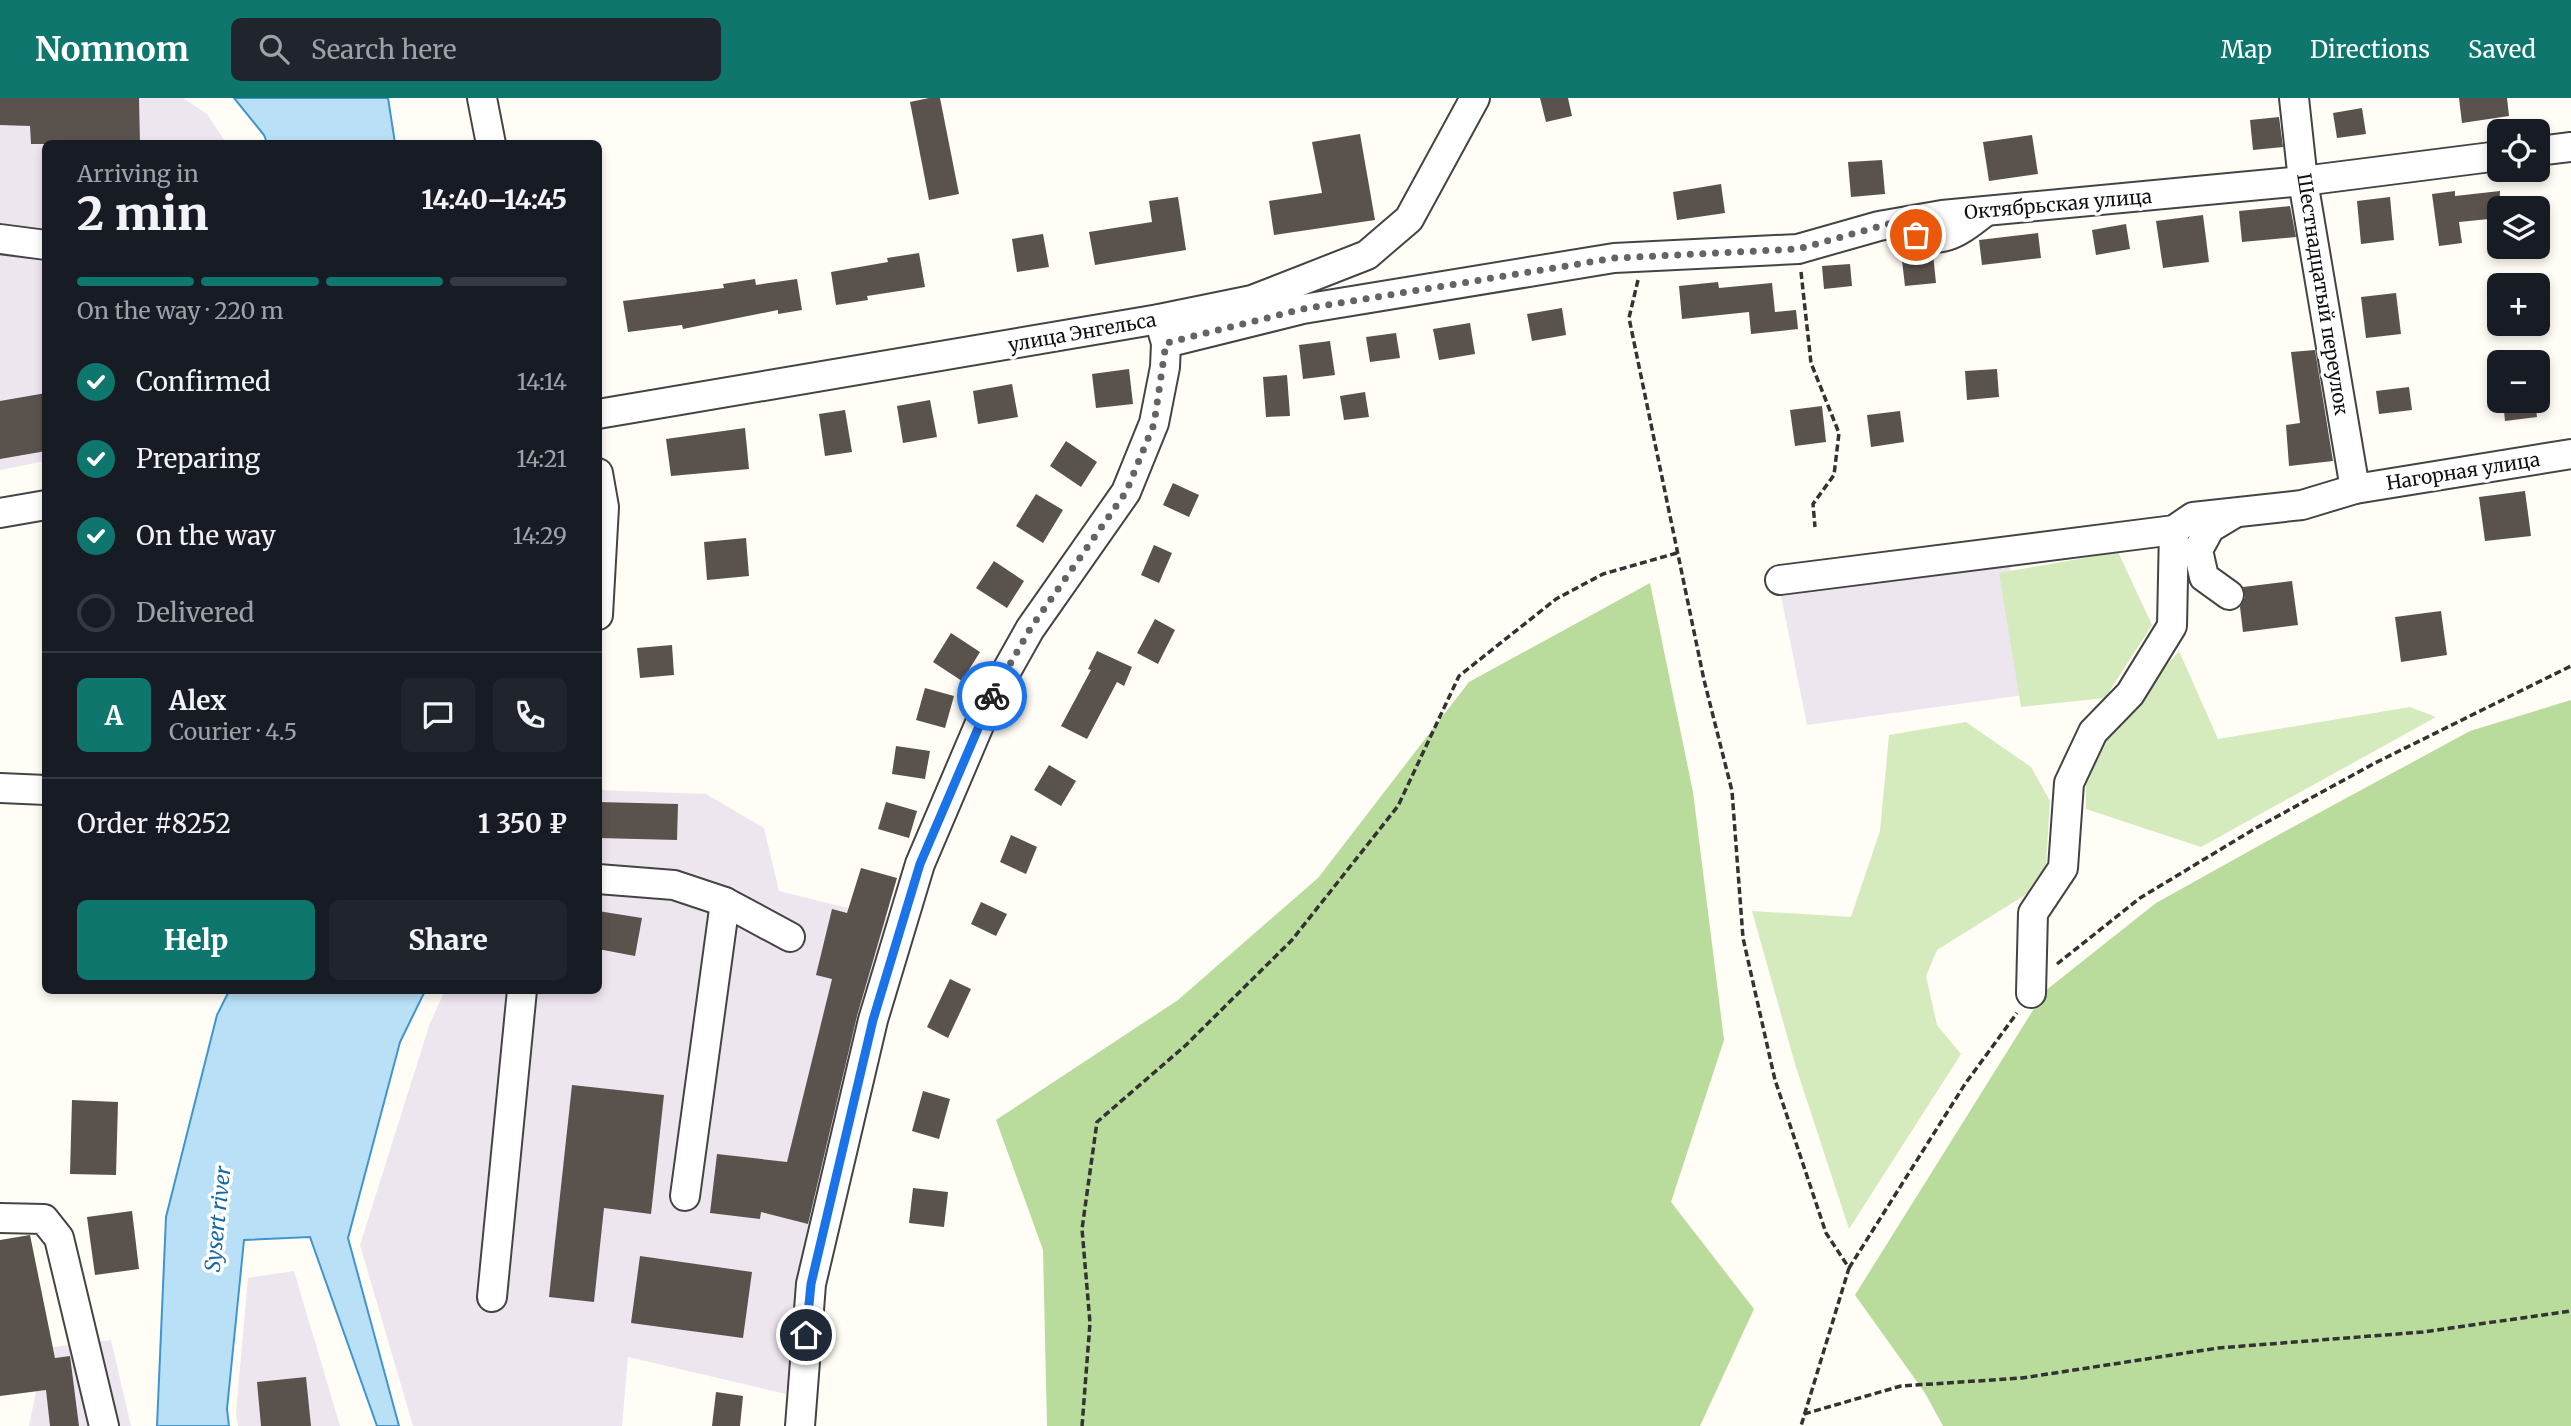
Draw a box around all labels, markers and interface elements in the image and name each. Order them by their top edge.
search box [231,18,721,81]
text: Nomnom [35,29,189,70]
icon: search [255,30,293,68]
text: Search here [311,33,457,66]
text: Map [2221,34,2272,65]
text: Directions [2310,34,2430,65]
text: Saved [2468,34,2536,65]
map controls [2487,119,2550,413]
button: locate [2487,119,2550,182]
text: Arriving in [77,159,199,188]
street label: Шестнадцатый переулок [2292,171,2354,417]
text: 14:40–14:45 [421,183,567,216]
street label: Октябрьская улица [1963,184,2153,224]
text: 2 min [77,185,209,243]
button: layers [2487,196,2550,259]
pin [1886,205,1946,265]
icon: bag [1897,216,1935,254]
button: + [2487,273,2550,336]
text: On the way · 220 m [77,296,284,325]
street label: улица Энгельса [1006,307,1158,357]
button: − [2487,350,2550,413]
icon: check [77,363,115,401]
text: Confirmed [136,365,271,398]
text: 14:14 [517,367,567,396]
icon: check [77,440,115,478]
text: Preparing [136,442,260,475]
text: 14:21 [516,444,567,473]
street label: Нагорная улица [2385,447,2541,495]
icon: check [77,517,115,555]
text: On the way [136,519,276,552]
text: 14:29 [513,521,567,550]
text: Delivered [136,596,255,629]
courier [957,661,1027,731]
icon: bike [973,677,1011,715]
button: chat [401,678,475,752]
button: phone [493,678,567,752]
text: Alex [169,684,226,717]
text: A [105,699,123,732]
text: Courier · 4.5 [169,717,297,746]
text: Order #8252 [77,807,231,840]
text: 1 350 ₽ [478,807,567,840]
button: Help [77,900,315,980]
button: Share [329,900,567,980]
water label: Sysert river [199,1164,237,1273]
pin [776,1305,836,1365]
icon: home [787,1316,825,1354]

